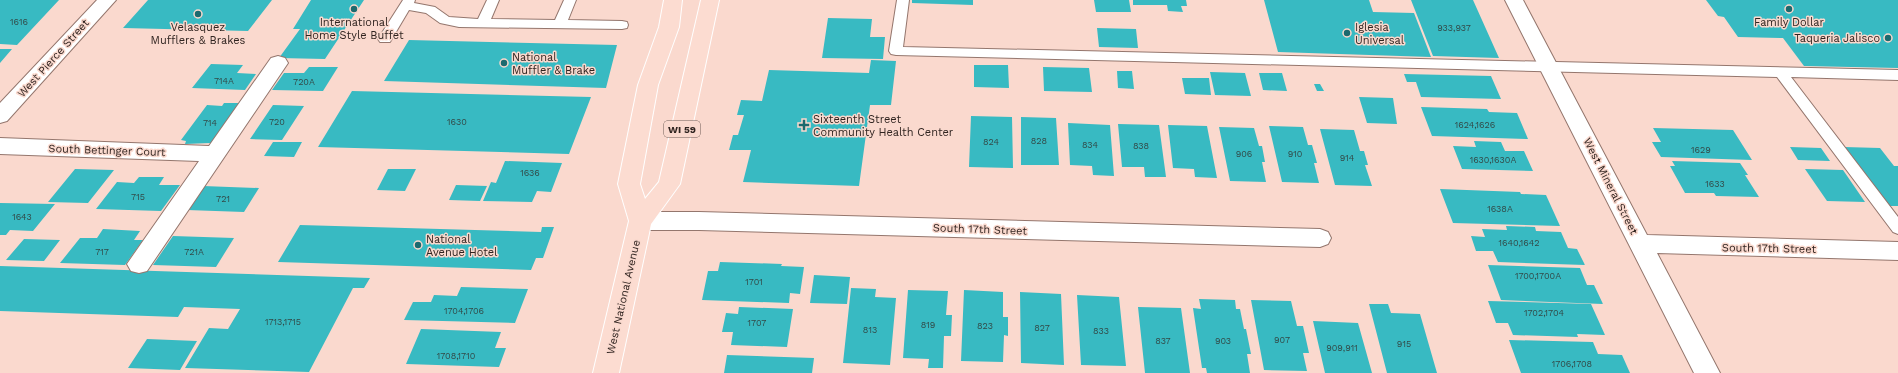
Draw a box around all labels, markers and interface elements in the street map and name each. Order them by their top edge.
marker: International Home Style Buffet [349,4,359,14]
marker: Family Dollar [1784,4,1794,14]
marker: Velasquez Mufflers & Brakes [193,9,203,19]
street label: West Pierce Street [15,16,92,100]
place label: International Home Style Buffet [304,16,404,42]
place label: Family Dollar [1754,16,1825,29]
house number: 1616 [10,17,28,27]
place label: Velasquez Mufflers & Brakes [151,21,246,47]
place label: Iglesia Universal [1355,21,1405,47]
house number: 933,937 [1437,23,1471,33]
marker: Iglesia Universal [1342,28,1352,38]
place label: Taqueria Jalisco [1794,32,1880,45]
marker: Taqueria Jalisco [1883,33,1893,43]
place label: National Muffler & Brake [512,51,595,77]
marker: National Muffler & Brake [499,58,509,68]
house number: 714A [214,76,234,86]
house number: 720A [293,77,315,87]
place label: Sixteenth Street Community Health Center [813,113,954,139]
house number: 720 [269,117,285,127]
house number: 1630 [447,117,467,127]
house number: 714 [203,118,218,128]
marker: Sixteenth Street Community Health Center [798,119,810,131]
house number: 1624,1626 [1455,120,1495,130]
road number: WI 59 [664,121,700,137]
house number: 828 [1031,136,1047,146]
street label: West Mineral Street [1581,136,1641,237]
house number: 824 [983,137,1000,147]
house number: 834 [1082,140,1099,150]
house number: 838 [1133,141,1149,151]
street label: South Bettinger Court [48,142,166,159]
house number: 1629 [1691,145,1711,155]
house number: 906 [1236,149,1252,159]
house number: 910 [1288,149,1303,159]
house number: 914 [1340,153,1355,163]
house number: 1630,1630A [1470,155,1516,165]
house number: 1636 [520,168,540,178]
house number: 1633 [1705,179,1725,189]
house number: 715 [131,192,145,202]
house number: 721 [216,194,230,204]
house number: 1638A [1487,204,1513,214]
house number: 1643 [12,212,32,222]
street label: South 17th Street [933,221,1028,238]
place label: National Avenue Hotel [426,233,498,259]
house number: 1640,1642 [1499,238,1539,248]
street label: West National Avenue [604,239,643,356]
marker: National Avenue Hotel [413,240,423,250]
street label: South 17th Street [1722,241,1817,256]
house number: 717 [95,247,109,257]
house number: 721A [184,247,204,257]
house number: 1700,1700A [1515,271,1561,281]
house number: 1701 [745,277,763,287]
house number: 1704,1706 [444,306,484,316]
house number: 1702,1704 [1524,308,1565,318]
house number: 1713,1715 [265,317,301,327]
house number: 1707 [748,318,766,328]
house number: 819 [921,320,935,330]
house number: 823 [977,321,993,331]
house number: 827 [1034,323,1050,333]
house number: 813 [863,325,877,335]
house number: 833 [1093,326,1109,336]
house number: 907 [1274,335,1290,345]
house number: 837 [1155,336,1171,346]
house number: 903 [1215,336,1231,346]
house number: 915 [1397,339,1411,349]
house number: 909,911 [1326,343,1358,353]
house number: 1708,1710 [437,351,476,361]
house number: 1706,1708 [1552,359,1592,369]

